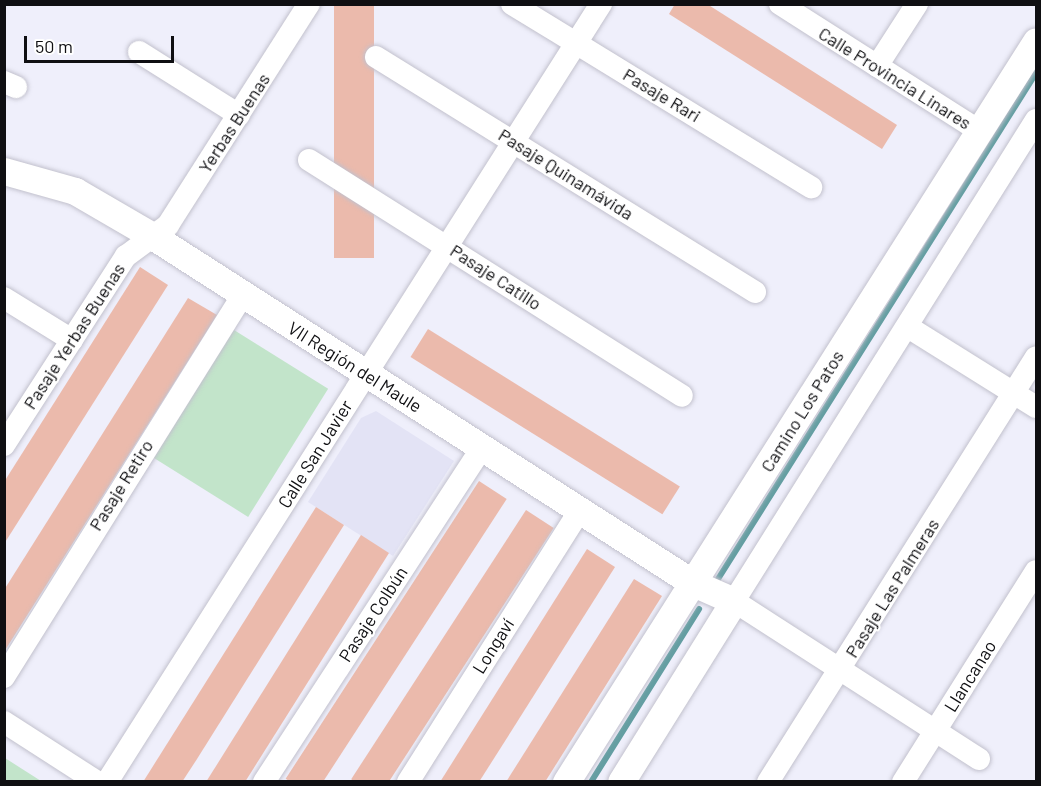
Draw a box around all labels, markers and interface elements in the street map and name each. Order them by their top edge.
street label: Calle Provincia Linares [815,22,975,134]
scale bar [27,24,177,62]
text: 50 m [35,35,73,57]
street label: Pasaje Rari [619,63,705,127]
street label: Yerbas Buenas [194,69,274,177]
street label: Pasaje Quinamávida [495,124,637,224]
street label: Pasaje Catillo [446,240,546,314]
street label: Pasaje Yerbas Buenas [19,259,129,413]
street label: VII Región del Maule [284,317,426,417]
street label: Camino Los Patos [756,346,848,476]
street label: Calle San Javier [273,396,357,512]
street label: Pasaje Retiro [85,436,157,534]
street label: Pasaje Las Palmeras [841,515,943,661]
street label: Pasaje Colbún [334,562,412,666]
street label: Longaví [468,614,518,678]
street label: Llancanao [940,636,1000,716]

